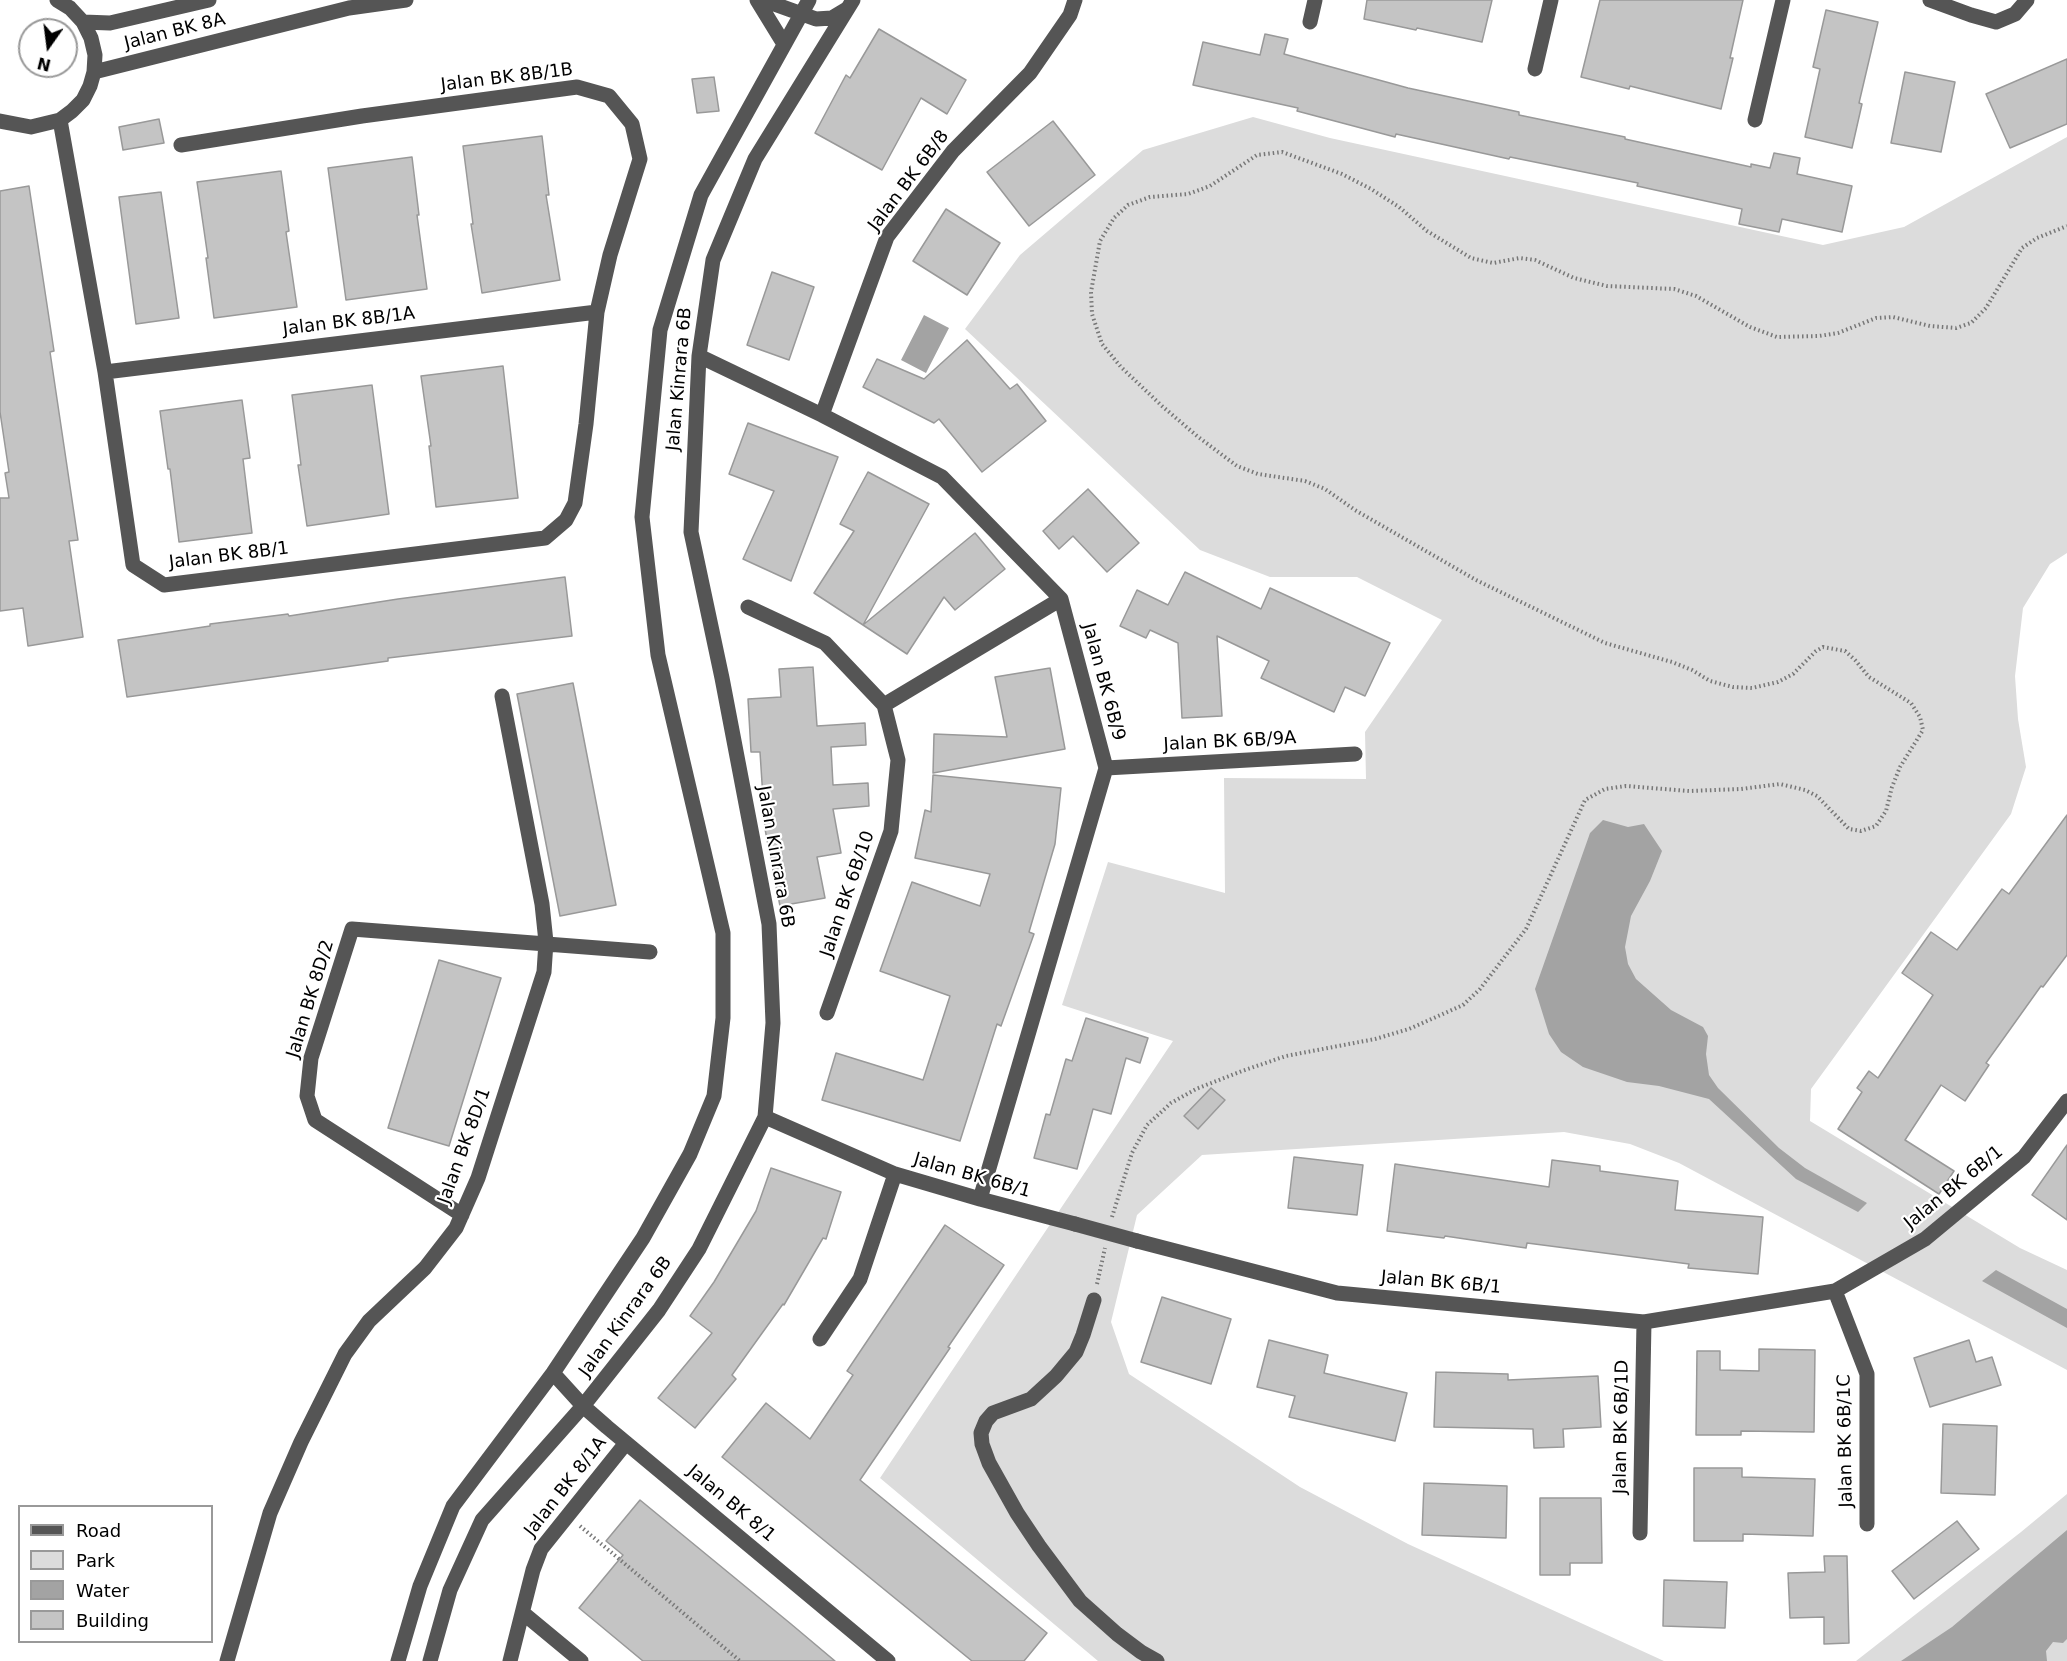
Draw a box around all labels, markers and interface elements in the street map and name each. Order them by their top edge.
street label: Jalan BK 8A [122,9,228,55]
north arrow [18,18,78,78]
text: N [35,53,53,75]
street label: Jalan BK 8B/1B [440,59,574,97]
street label: Jalan BK 6B/8 [864,126,954,236]
street label: Jalan BK 8B/1A [282,303,416,341]
street label: Jalan Kinrara 6B [663,306,697,452]
street label: Jalan BK 8B/1 [168,538,290,574]
street label: Jalan BK 6B/9 [1077,621,1129,743]
street label: Jalan BK 6B/9A [1163,728,1297,756]
street label: Jalan Kinrara 6B [752,784,798,930]
street label: Jalan BK 6B/10 [816,828,880,960]
street label: Jalan BK 8D/2 [283,937,339,1061]
street label: Jalan BK 8D/1 [434,1085,496,1207]
street label: Jalan BK 6B/1 [1900,1142,2008,1234]
street label: Jalan BK 6B/1 [911,1149,1033,1203]
street label: Jalan Kinrara 6B [575,1252,677,1382]
street label: Jalan BK 6B/1 [1380,1267,1502,1299]
street label: Jalan BK 6B/1D [1610,1360,1634,1494]
street label: Jalan BK 6B/1C [1834,1374,1858,1508]
street label: Jalan BK 8/1A [520,1433,612,1541]
street label: Jalan BK 8/1 [683,1461,779,1547]
legend [18,1505,213,1643]
text: Road [76,1520,121,1541]
text: Park [76,1550,115,1571]
text: Water [76,1580,129,1601]
text: Building [76,1610,149,1631]

